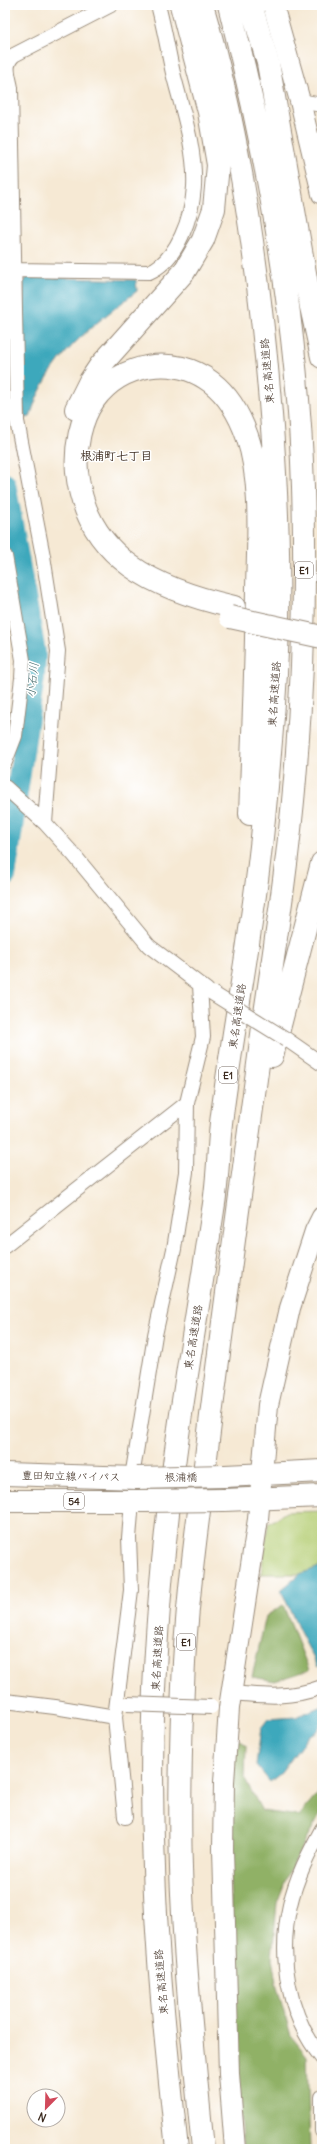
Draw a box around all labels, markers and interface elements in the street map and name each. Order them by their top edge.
street label: 東名高速道路 [257,338,277,404]
district label: 根浦町七丁目 [80,448,152,463]
road number: E1 [295,562,313,578]
water label: 小石川 [23,661,41,699]
street label: 東名高速道路 [265,661,283,727]
street label: 東名高速道路 [225,982,249,1050]
road number: E1 [219,1067,237,1083]
street label: 東名高速道路 [181,1303,205,1371]
street label: 豊田知立線バイパス [21,1468,121,1484]
street label: 根浦橋 [164,1470,198,1484]
road number: 54 [64,1493,84,1509]
street label: 東名高速道路 [148,1625,166,1691]
road number: E1 [177,1634,195,1650]
street label: 東名高速道路 [151,1949,171,2015]
north arrow [26,2088,66,2128]
text: N [36,2109,48,2125]

